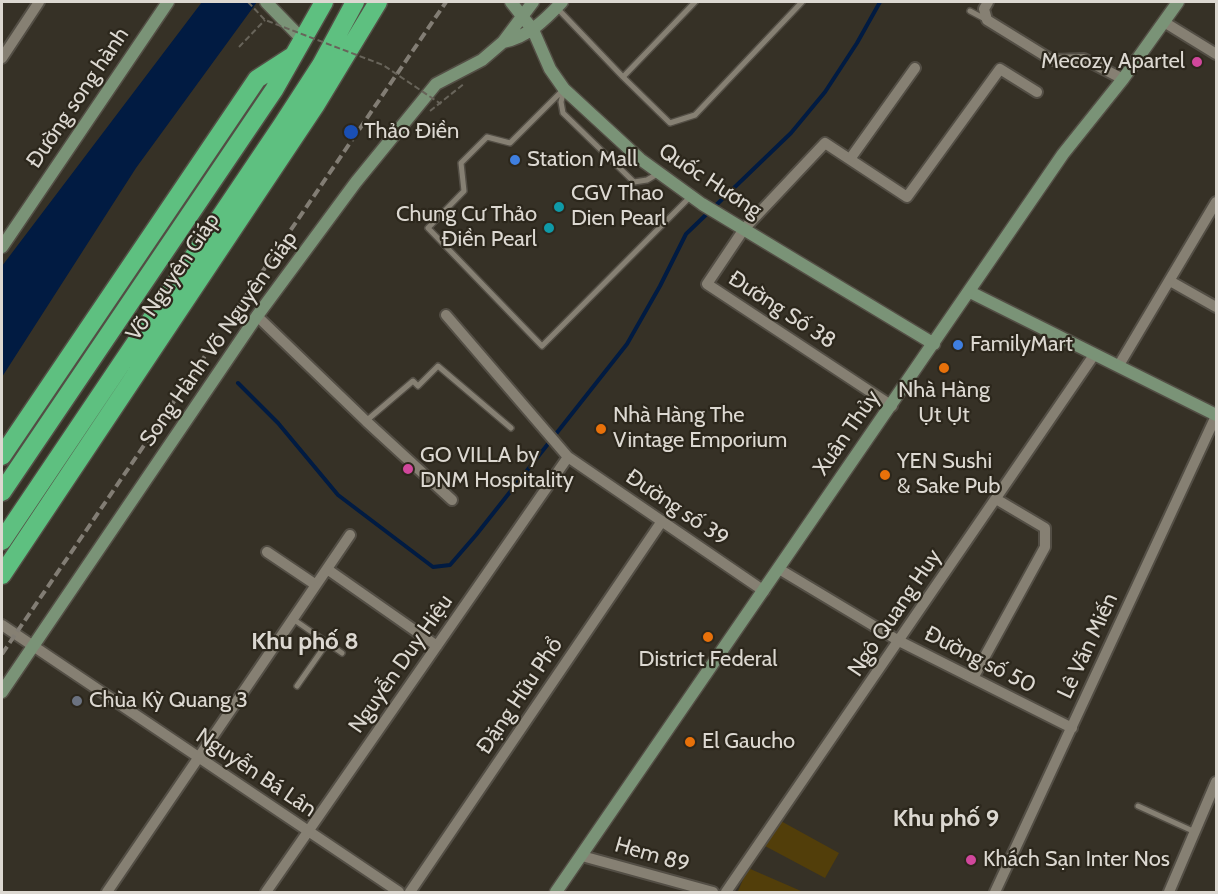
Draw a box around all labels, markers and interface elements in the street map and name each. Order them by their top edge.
street label: Đường song hành [21,23,135,173]
place label: Mecozy Apartel [1041,49,1185,75]
marker: Mecozy Apartel [1190,55,1204,69]
place label: Thảo Điền [364,119,459,145]
marker: Thảo Điền [342,123,360,141]
street label: Quốc Hương [654,138,766,224]
place label: Station Mall [527,147,637,173]
marker: Station Mall [508,153,522,167]
place label: CGV Thao Dien Pearl [571,181,666,232]
marker: CGV Thao Dien Pearl [552,200,566,214]
place label: Chung Cư Thảo Điền Pearl [396,202,537,254]
street label: Võ Nguyên Giáp [121,208,225,346]
marker: Chung Cư Thảo Điền Pearl [542,221,556,235]
street label: Song Hành Võ Nguyên Giáp [135,226,303,452]
street label: Đường Số 38 [723,265,841,355]
place label: FamilyMart [970,332,1073,358]
marker: FamilyMart [951,338,965,352]
marker: Nhà Hàng Ụt Ụt [937,361,951,375]
place label: Nhà Hàng Ụt Ụt [898,378,990,430]
street label: Xuân Thủy [808,385,886,481]
place label: Nhà Hàng The Vintage Emporium [613,403,787,454]
marker: Nhà Hàng The Vintage Emporium [594,422,608,436]
place label: GO VILLA by DNM Hospitality [420,443,574,494]
place label: YEN Sushi & Sake Pub [897,449,1001,500]
marker: GO VILLA by DNM Hospitality [401,462,415,476]
street label: Đường số 39 [621,464,733,552]
marker: YEN Sushi & Sake Pub [878,468,892,482]
street label: Ngô Quang Huy [843,544,947,682]
street label: Lê Văn Miến [1052,589,1124,703]
street label: Nguyễn Duy Hiệu [343,590,459,738]
street label: Đường số 50 [920,621,1040,699]
district label: Khu phố 8 [251,628,359,656]
marker: District Federal [701,630,715,644]
street label: Đặng Hữu Phổ [471,633,569,759]
place label: District Federal [639,647,777,673]
place label: Chùa Kỳ Quang 3 [89,688,248,714]
marker: Chùa Kỳ Quang 3 [70,694,84,708]
street label: Nguyễn Bá Lân [191,723,321,823]
place label: El Gaucho [702,729,795,755]
marker: El Gaucho [683,735,697,749]
district label: Khu phố 9 [893,805,999,833]
street label: Hem 89 [612,832,692,878]
place label: Khách Sạn Inter Nos [983,847,1170,873]
marker: Khách Sạn Inter Nos [964,853,978,867]

